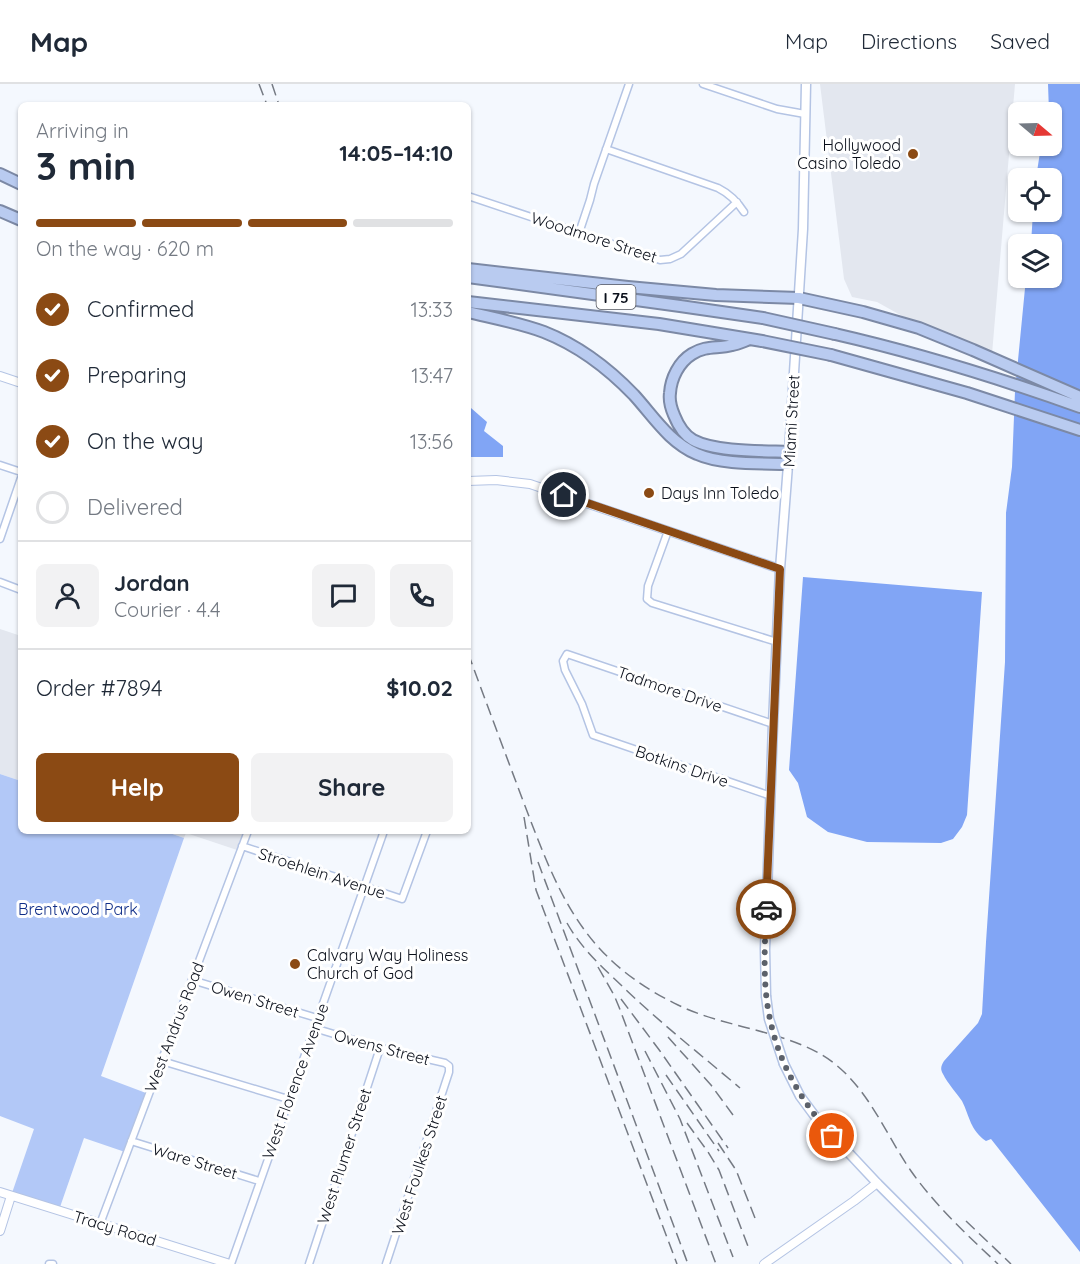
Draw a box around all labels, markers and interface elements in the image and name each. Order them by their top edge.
text: Map [30,24,88,59]
text: Map [785,28,828,54]
text: Directions [861,28,957,54]
text: Saved [990,28,1050,54]
north arrow [1008,102,1062,156]
map controls [1008,102,1062,288]
text: Arriving in [36,118,129,143]
place label: Hollywood Casino Toledo [797,135,901,173]
text: 14:05–14:10 [339,139,453,167]
text: 3 min [36,141,136,190]
marker: Hollywood Casino Toledo [906,147,920,161]
button: locate [1008,168,1062,222]
street label: Woodmore Street [528,207,660,267]
button: layers [1008,234,1062,288]
text: On the way · 620 m [36,236,214,261]
road number: I 75 [596,285,636,309]
icon: check [36,293,69,326]
text: Confirmed [87,295,194,323]
text: 13:33 [410,297,453,322]
icon: check [36,359,69,392]
text: Preparing [87,361,187,389]
text: 13:47 [411,363,453,388]
street label: Miami Street [779,374,803,468]
icon: check [36,425,69,458]
text: On the way [87,427,203,455]
text: 13:56 [410,429,453,454]
pin [538,469,589,520]
icon: home [547,478,580,511]
place label: Days Inn Toledo [661,483,779,503]
marker: Days Inn Toledo [642,486,656,500]
text: Delivered [87,493,183,521]
button: person [36,564,99,627]
button: chat [312,564,375,627]
button: phone [390,564,453,627]
text: Jordan [114,569,190,597]
text: Courier · 4.4 [114,597,220,622]
street label: Tadmore Drive [615,662,725,716]
text: Order #7894 [36,674,163,702]
text: $10.02 [386,674,453,702]
street label: Botkins Drive [633,741,731,791]
button: Help [36,753,239,822]
button: Share [251,753,453,822]
street label: Stroehlein Avenue [256,843,388,903]
courier [736,879,796,939]
icon: car [750,893,783,926]
park label: Brentwood Park [18,899,138,919]
place label: Calvary Way Holiness Church of God [307,945,468,983]
marker: Calvary Way Holiness Church of God [288,957,302,971]
street label: West Andrus Road [140,959,208,1095]
street label: Owen Street [209,976,301,1022]
street label: West Florence Avenue [258,1000,332,1162]
street label: Owens Street [332,1025,432,1069]
street label: West Plumer Street [313,1086,375,1226]
street label: West Foulkes Street [387,1093,451,1237]
pin [806,1110,857,1161]
icon: bag [815,1119,848,1152]
street label: Ware Street [150,1139,240,1183]
street label: Tracy Road [71,1206,159,1250]

